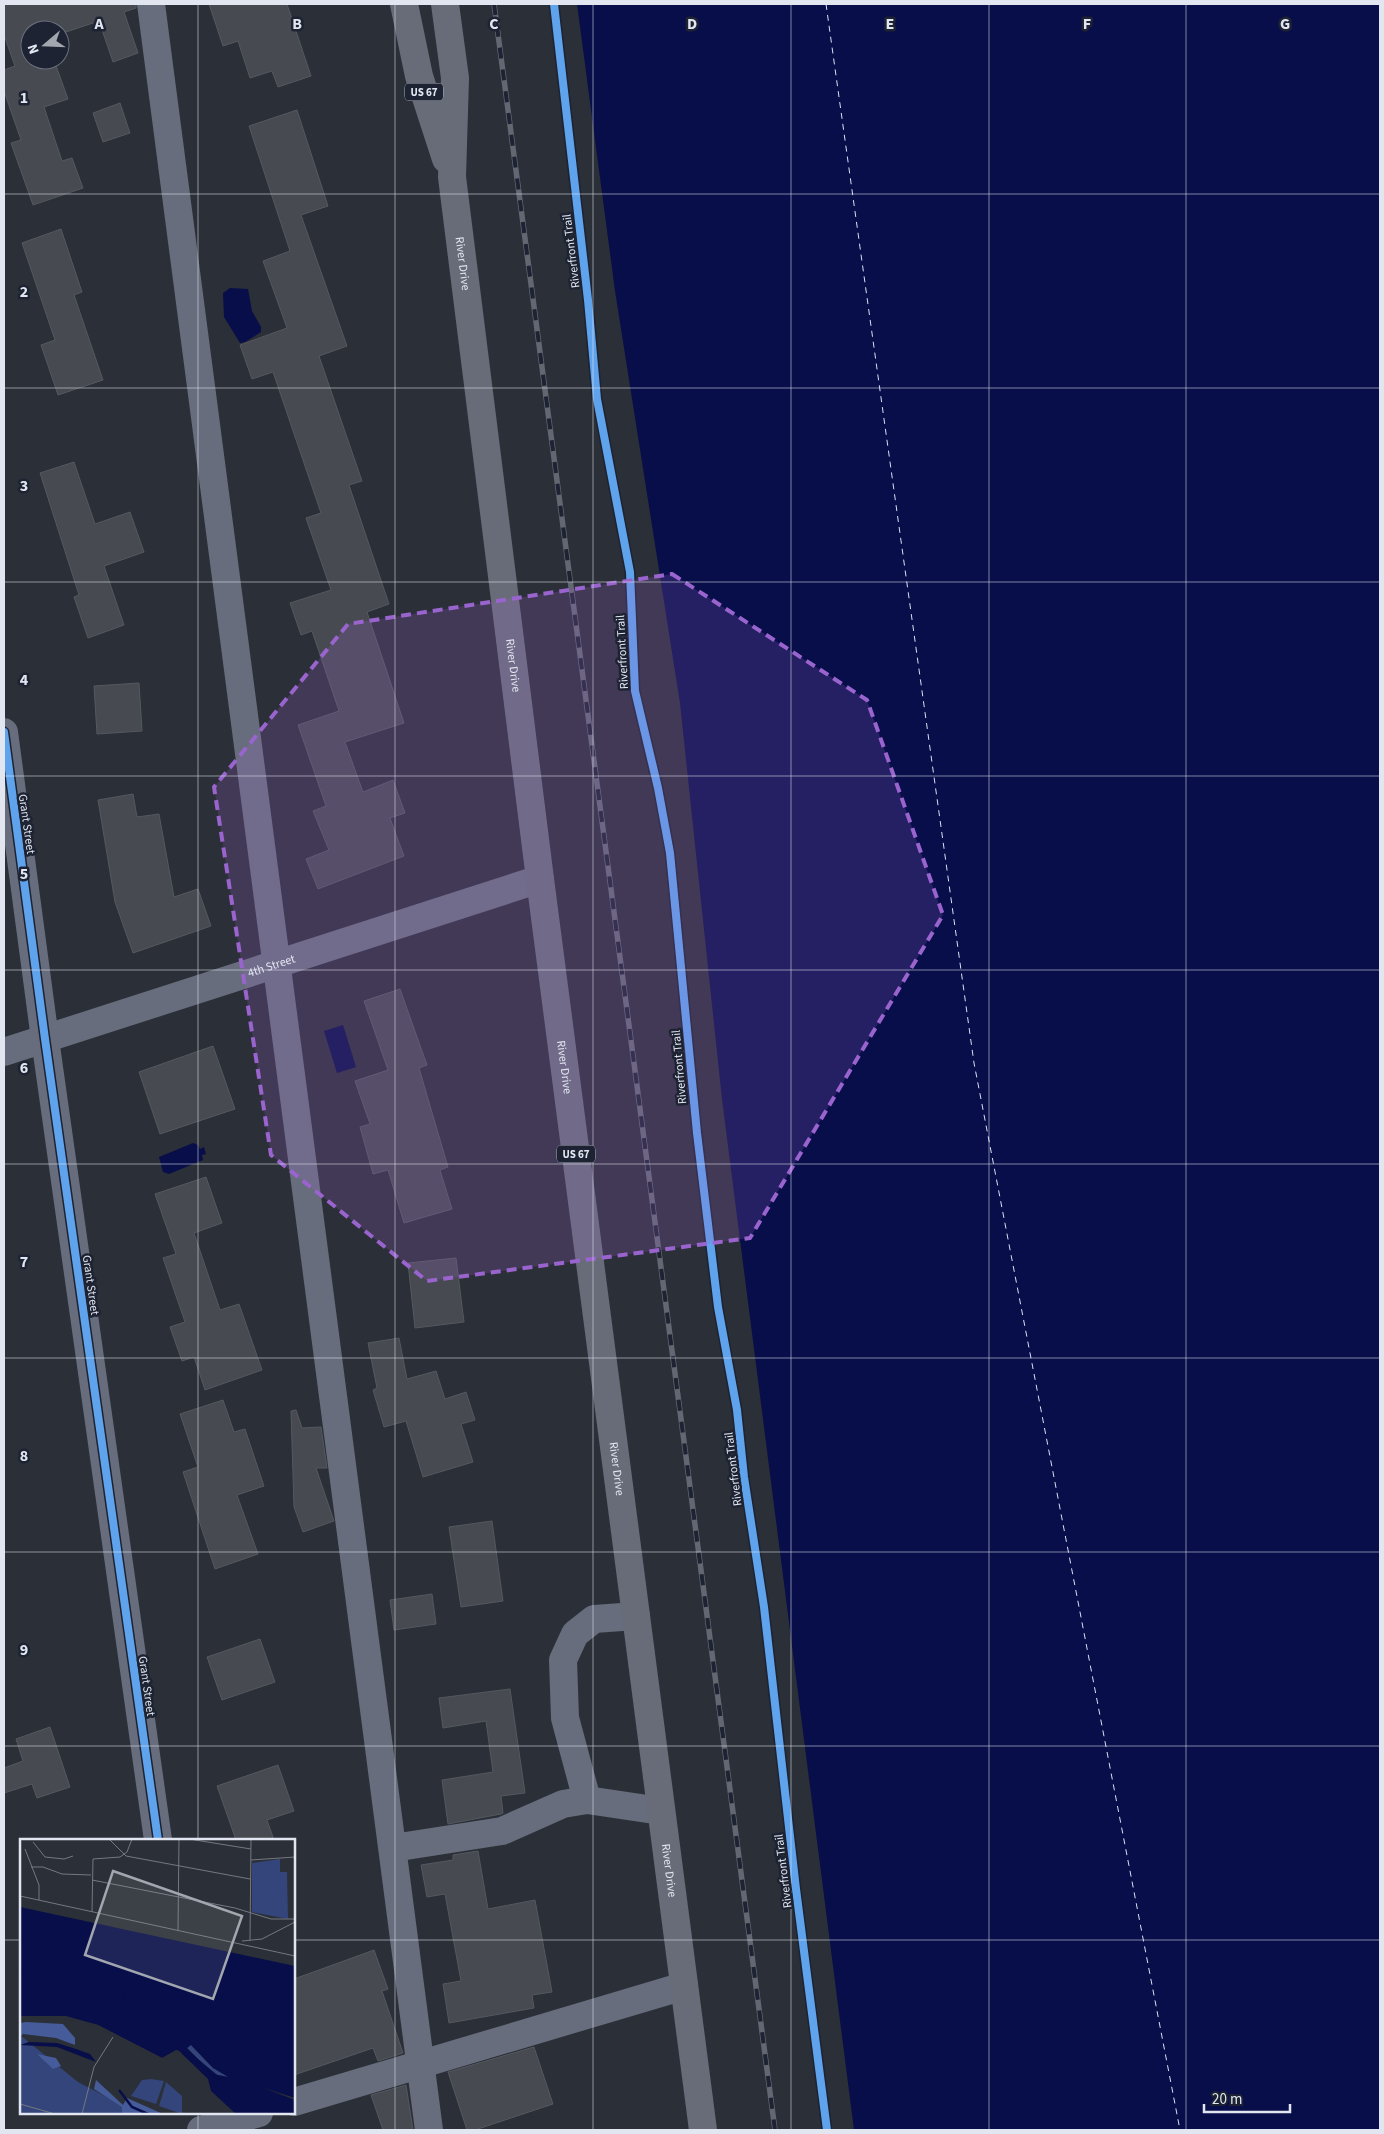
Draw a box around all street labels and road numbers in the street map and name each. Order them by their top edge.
road number: US 67 [405,84,443,100]
street label: Riverfront Trail [559,213,584,289]
street label: River Drive [451,236,474,292]
street label: Riverfront Trail [612,614,633,690]
street label: River Drive [501,638,525,693]
street label: Grant Street [14,793,39,855]
street label: 4th Street [246,951,298,982]
street label: Riverfront Trail [668,1029,691,1105]
street label: River Drive [552,1039,576,1095]
road number: US 67 [557,1146,595,1162]
street label: Grant Street [78,1254,103,1316]
street label: Riverfront Trail [721,1431,746,1507]
street label: River Drive [604,1441,628,1497]
street label: Grant Street [134,1655,159,1717]
street label: Riverfront Trail [771,1833,796,1909]
street label: River Drive [657,1843,681,1898]

